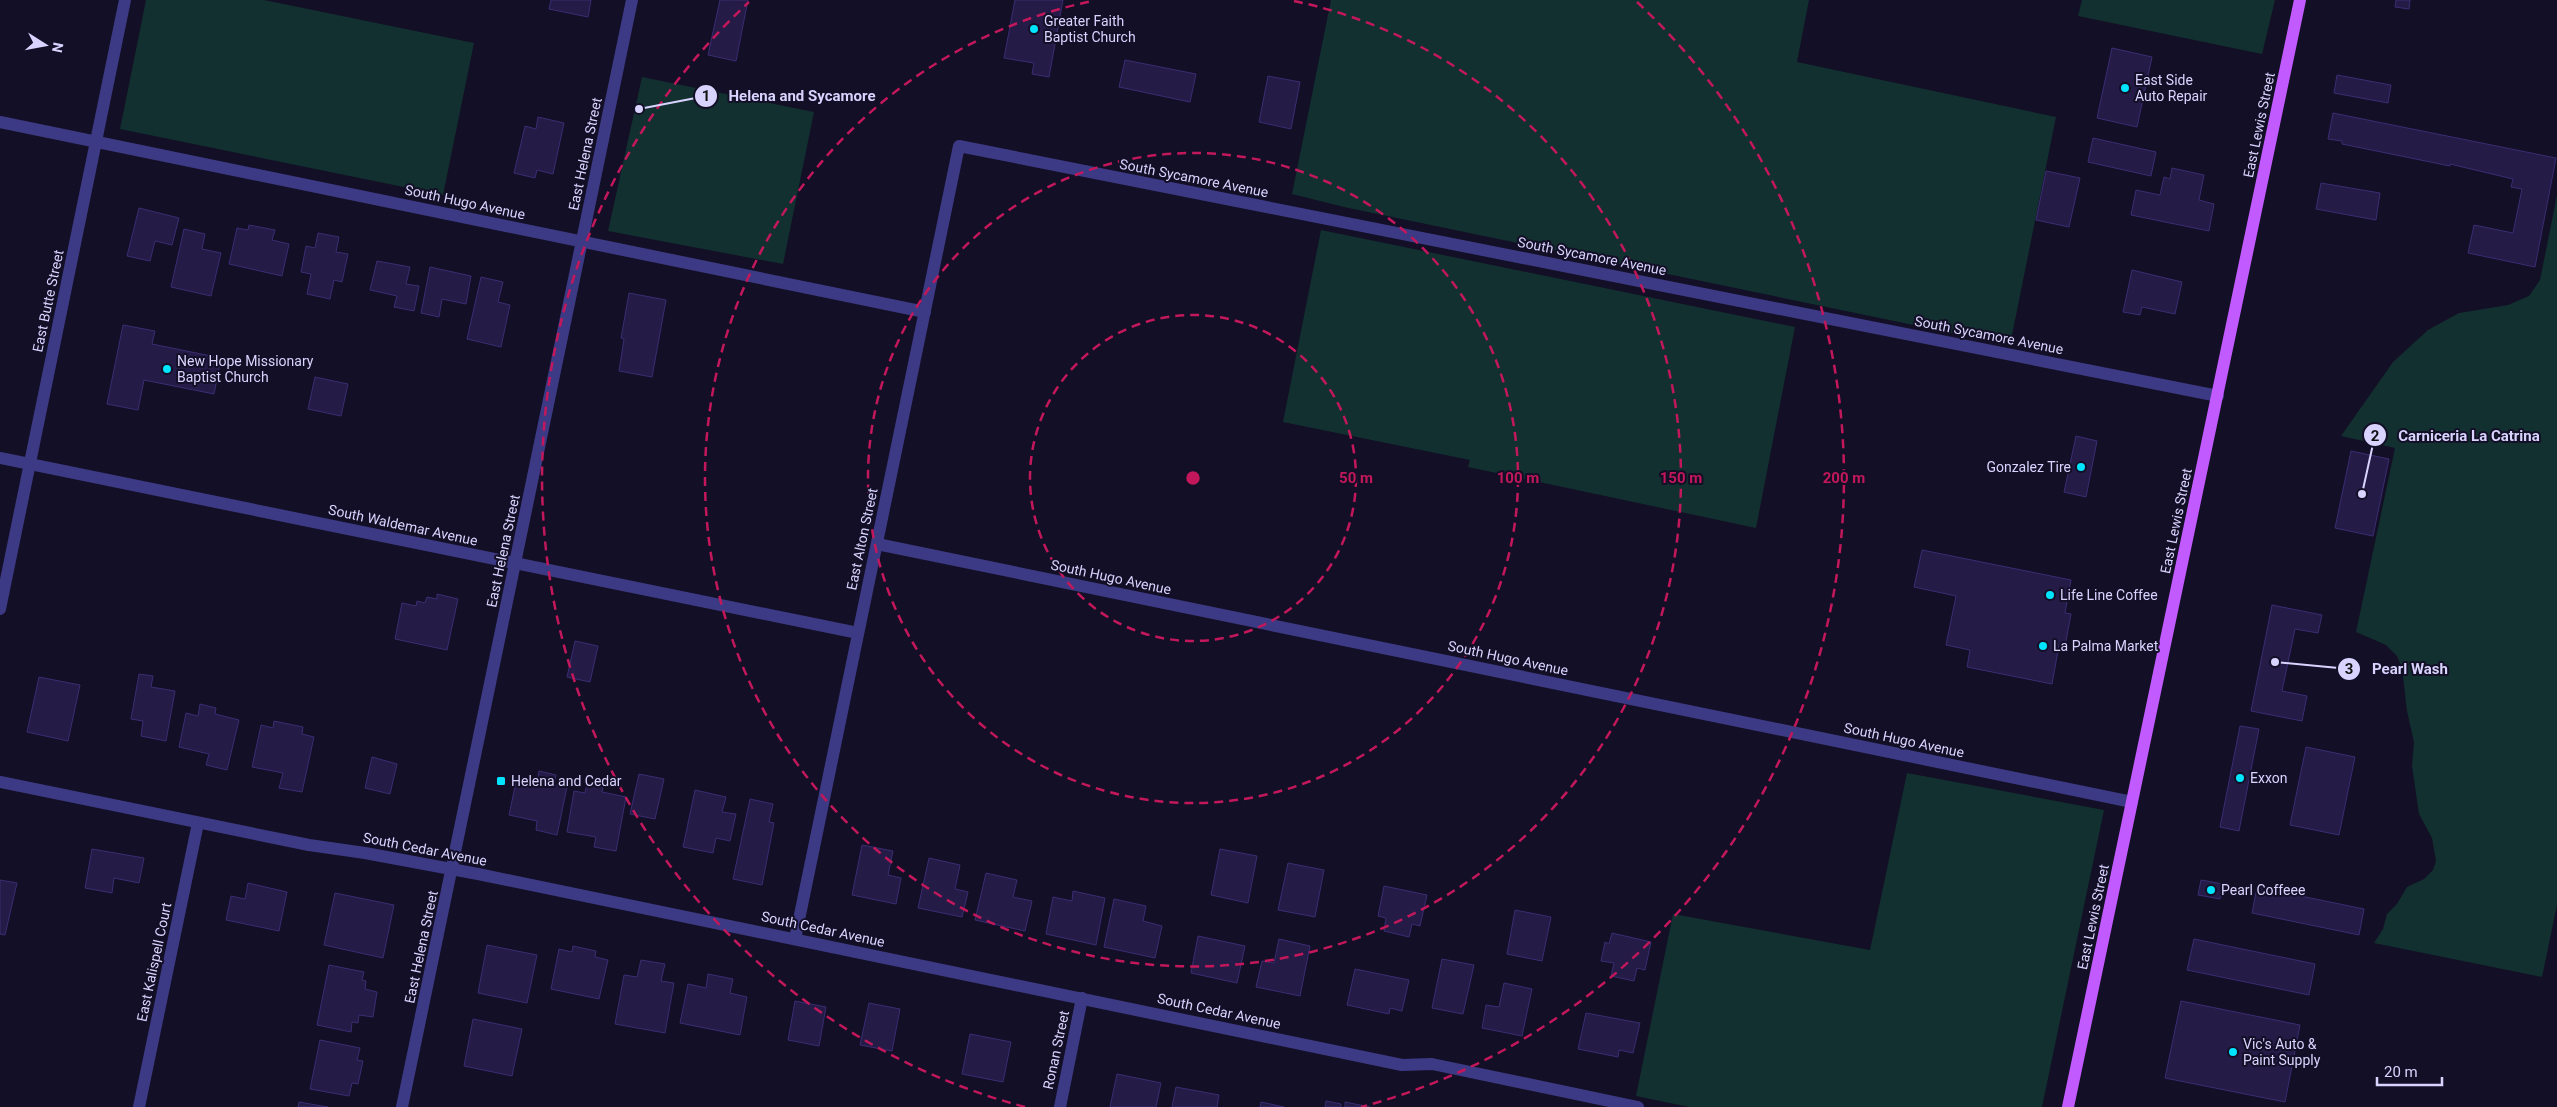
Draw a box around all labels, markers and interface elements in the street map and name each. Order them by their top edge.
place label: Greater Faith Baptist Church [1044,13,1136,45]
north arrow [20,20,70,70]
marker: Greater Faith Baptist Church [1028,23,1040,35]
text: N [49,41,67,54]
street label: East Lewis Street [2240,70,2278,179]
place label: East Side Auto Repair [2135,72,2208,104]
callout: Helena and Sycamore [694,81,886,111]
marker: East Side Auto Repair [2119,82,2131,94]
text: 1 [702,87,710,105]
text: Helena and Sycamore [729,87,875,105]
street label: East Helena Street [565,96,605,212]
street label: South Sycamore Avenue [1118,156,1270,200]
street label: South Hugo Avenue [403,181,527,223]
street label: South Sycamore Avenue [1516,234,1668,278]
street label: East Butte Street [29,248,67,354]
street label: South Sycamore Avenue [1913,313,2065,357]
place label: New Hope Missionary Baptist Church [177,353,314,385]
marker: New Hope Missionary Baptist Church [161,363,173,375]
callout: Carniceria La Catrina [2363,420,2549,450]
text: 2 [2371,427,2380,445]
text: Carniceria La Catrina [2398,427,2540,445]
place label: Gonzalez Tire [1986,459,2071,475]
marker: Gonzalez Tire [2075,461,2087,473]
street label: East Lewis Street [2157,466,2195,575]
centre of rings [1184,469,1202,487]
text: 50 m [1339,469,1373,487]
text: 100 m [1497,469,1539,487]
text: 150 m [1660,469,1702,487]
text: 200 m [1823,469,1865,487]
street label: East Alton Street [843,486,881,592]
street label: East Helena Street [483,493,523,609]
street label: South Waldemar Avenue [327,501,479,549]
street label: South Hugo Avenue [1049,556,1173,598]
place label: Life Line Coffee [2060,587,2158,603]
marker: Life Line Coffee [2044,589,2056,601]
street label: South Hugo Avenue [1446,637,1570,679]
place label: La Palma Market [2053,638,2159,654]
marker: La Palma Market [2037,640,2049,652]
callout: Pearl Wash [2337,654,2458,684]
text: 3 [2345,660,2353,678]
text: Pearl Wash [2372,660,2448,678]
street label: South Hugo Avenue [1842,719,1966,761]
place label: Exxon [2250,770,2287,786]
marker: Exxon [2234,772,2246,784]
place label: Helena and Cedar [511,773,622,789]
marker: Helena and Cedar [495,775,507,787]
street label: South Cedar Avenue [362,829,488,869]
street label: East Lewis Street [2074,862,2112,971]
place label: Pearl Coffeee [2221,882,2305,898]
marker: Pearl Coffeee [2205,884,2217,896]
street label: East Helena Street [401,889,441,1005]
street label: East Kalispell Court [134,901,175,1023]
street label: South Cedar Avenue [760,908,886,950]
street label: South Cedar Avenue [1156,990,1282,1032]
street label: Ronan Street [1040,1009,1072,1091]
place label: Vic's Auto & Paint Supply [2243,1036,2321,1068]
marker: Vic's Auto & Paint Supply [2227,1046,2239,1058]
scale bar [2377,1054,2442,1086]
text: 20 m [2384,1063,2418,1081]

